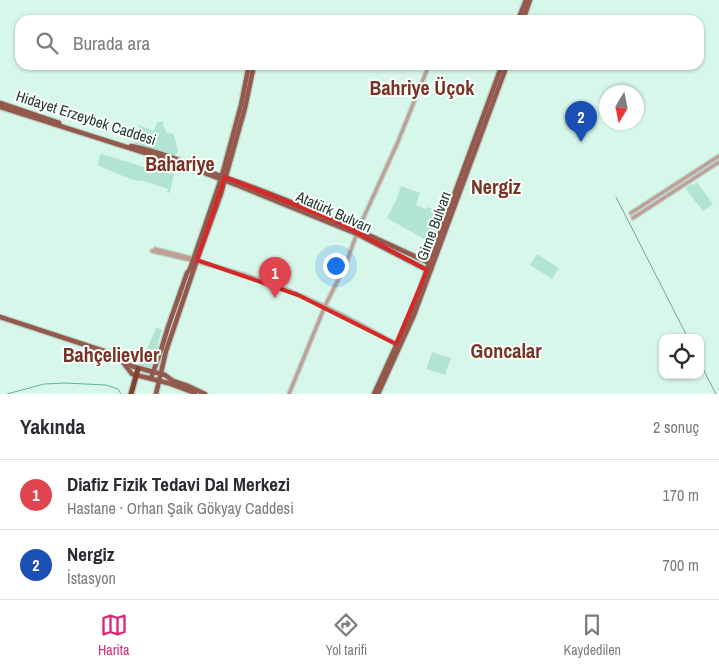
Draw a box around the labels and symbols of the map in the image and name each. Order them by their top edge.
district label: Bahriye Üçok [370,74,475,101]
street label: Hidayet Erzeybek Caddesi [13,85,159,150]
north arrow [599,85,644,130]
pin: 2 [565,101,597,142]
district label: Bahariye [145,150,215,177]
district label: Nergiz [471,173,521,200]
street label: Atatürk Bulvarı [292,185,375,238]
street label: Girne Bulvarı [411,188,456,263]
your location [323,253,349,279]
pin: 1 [259,257,291,298]
district label: Goncalar [470,337,542,364]
district label: Bahçelievler [63,341,160,368]

